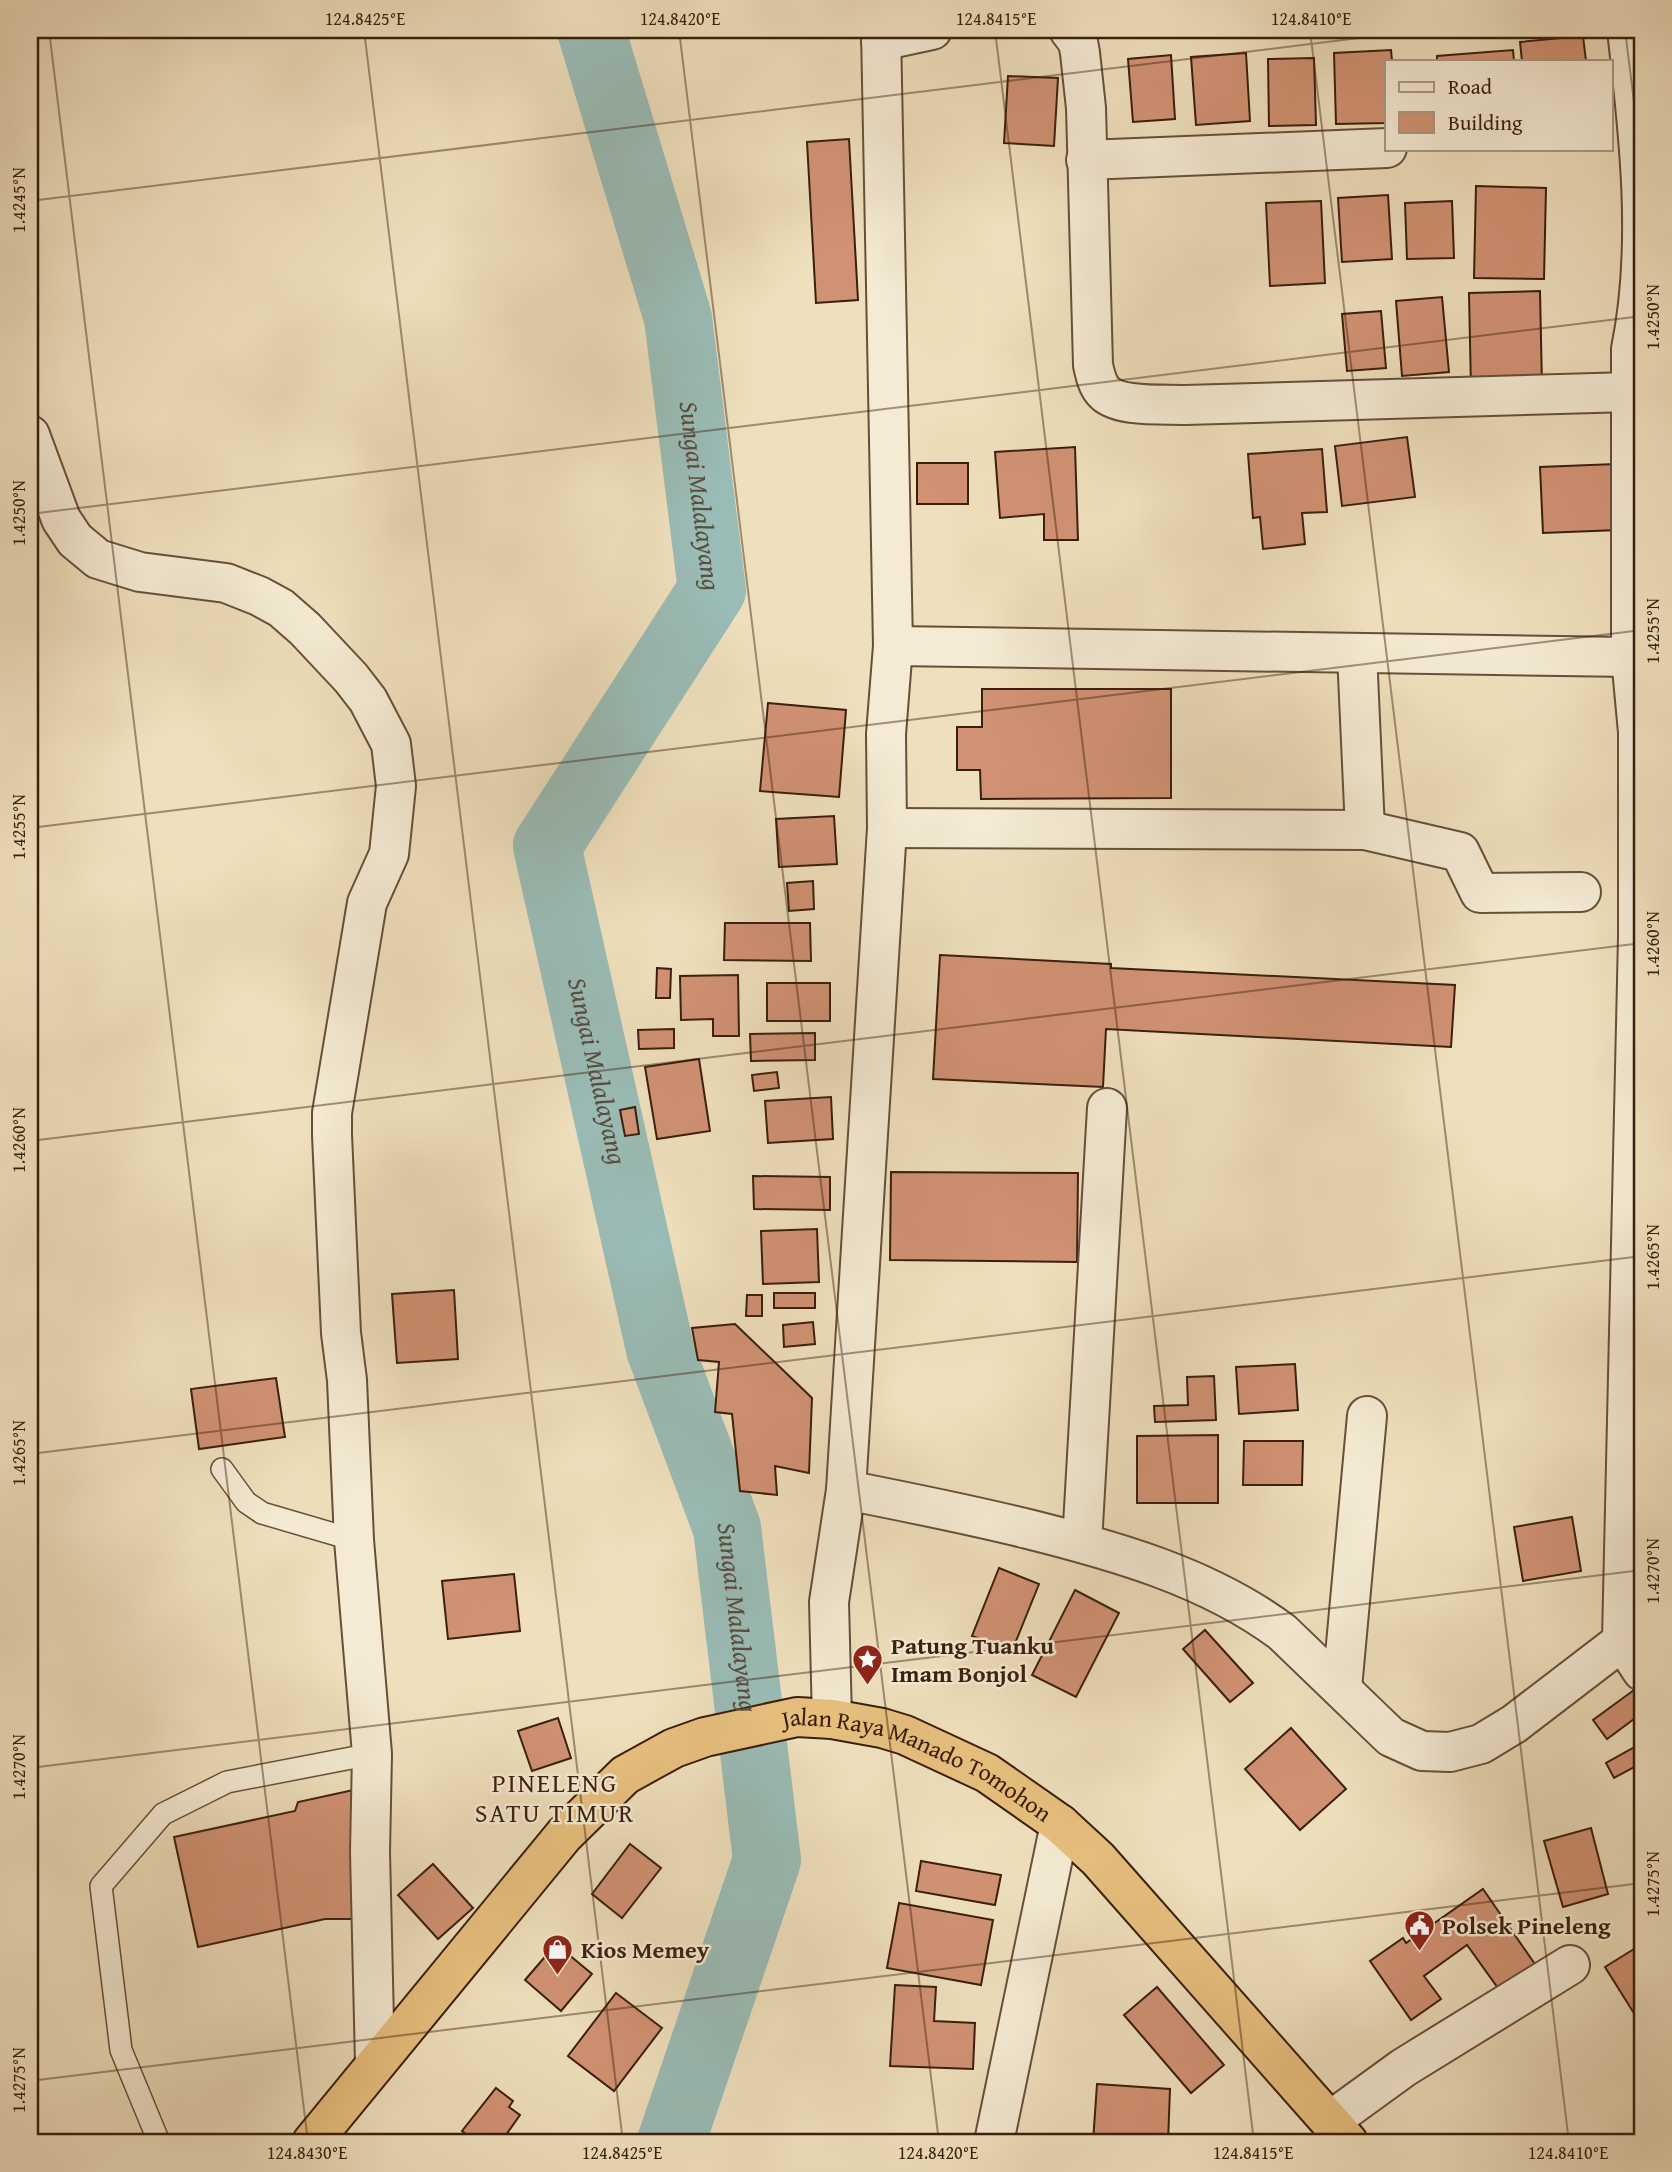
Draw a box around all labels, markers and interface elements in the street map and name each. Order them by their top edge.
text: 124.8425°E [325,5,405,32]
text: 124.8420°E [640,5,720,32]
text: 124.8415°E [956,5,1036,32]
text: 124.8410°E [1271,5,1351,32]
legend [1385,60,1612,150]
text: Road [1448,71,1493,102]
text: Building [1448,107,1523,138]
text: 1.4245°N [5,167,32,233]
text: 1.4250°N [1639,284,1666,350]
water label: Sungai Malalayang [670,399,732,593]
text: 1.4250°N [5,480,32,546]
text: 1.4255°N [1639,598,1666,664]
text: 1.4255°N [5,794,32,860]
text: 1.4260°N [1639,911,1666,977]
water label: Sungai Malalayang [558,973,638,1168]
text: 1.4260°N [5,1107,32,1173]
text: 1.4265°N [1639,1224,1666,1290]
text: 1.4265°N [5,1420,32,1486]
water label: Sungai Malalayang [707,1520,769,1714]
text: 1.4270°N [1639,1538,1666,1604]
place label: Patung Tuanku Imam Bonjol [891,1628,1054,1691]
place icon: Patung Tuanku Imam Bonjol [851,1643,885,1687]
street label: Jalan Raya Manado Tomohon [775,1699,1060,1831]
text: 1.4270°N [5,1734,32,1800]
district label: PINELENG SATU TIMUR [475,1763,635,1832]
text: 1.4275°N [1639,1851,1666,1917]
place label: Polsek Pineleng [1442,1908,1611,1943]
public building icon: Polsek Pineleng [1402,1909,1436,1953]
place label: Kios Memey [581,1932,710,1967]
shop icon: Kios Memey [541,1933,575,1977]
text: 1.4275°N [5,2047,32,2113]
text: 124.8430°E [267,2139,347,2166]
text: 124.8425°E [582,2139,662,2166]
text: 124.8420°E [898,2139,978,2166]
text: 124.8415°E [1213,2139,1293,2166]
text: 124.8410°E [1528,2139,1608,2166]

